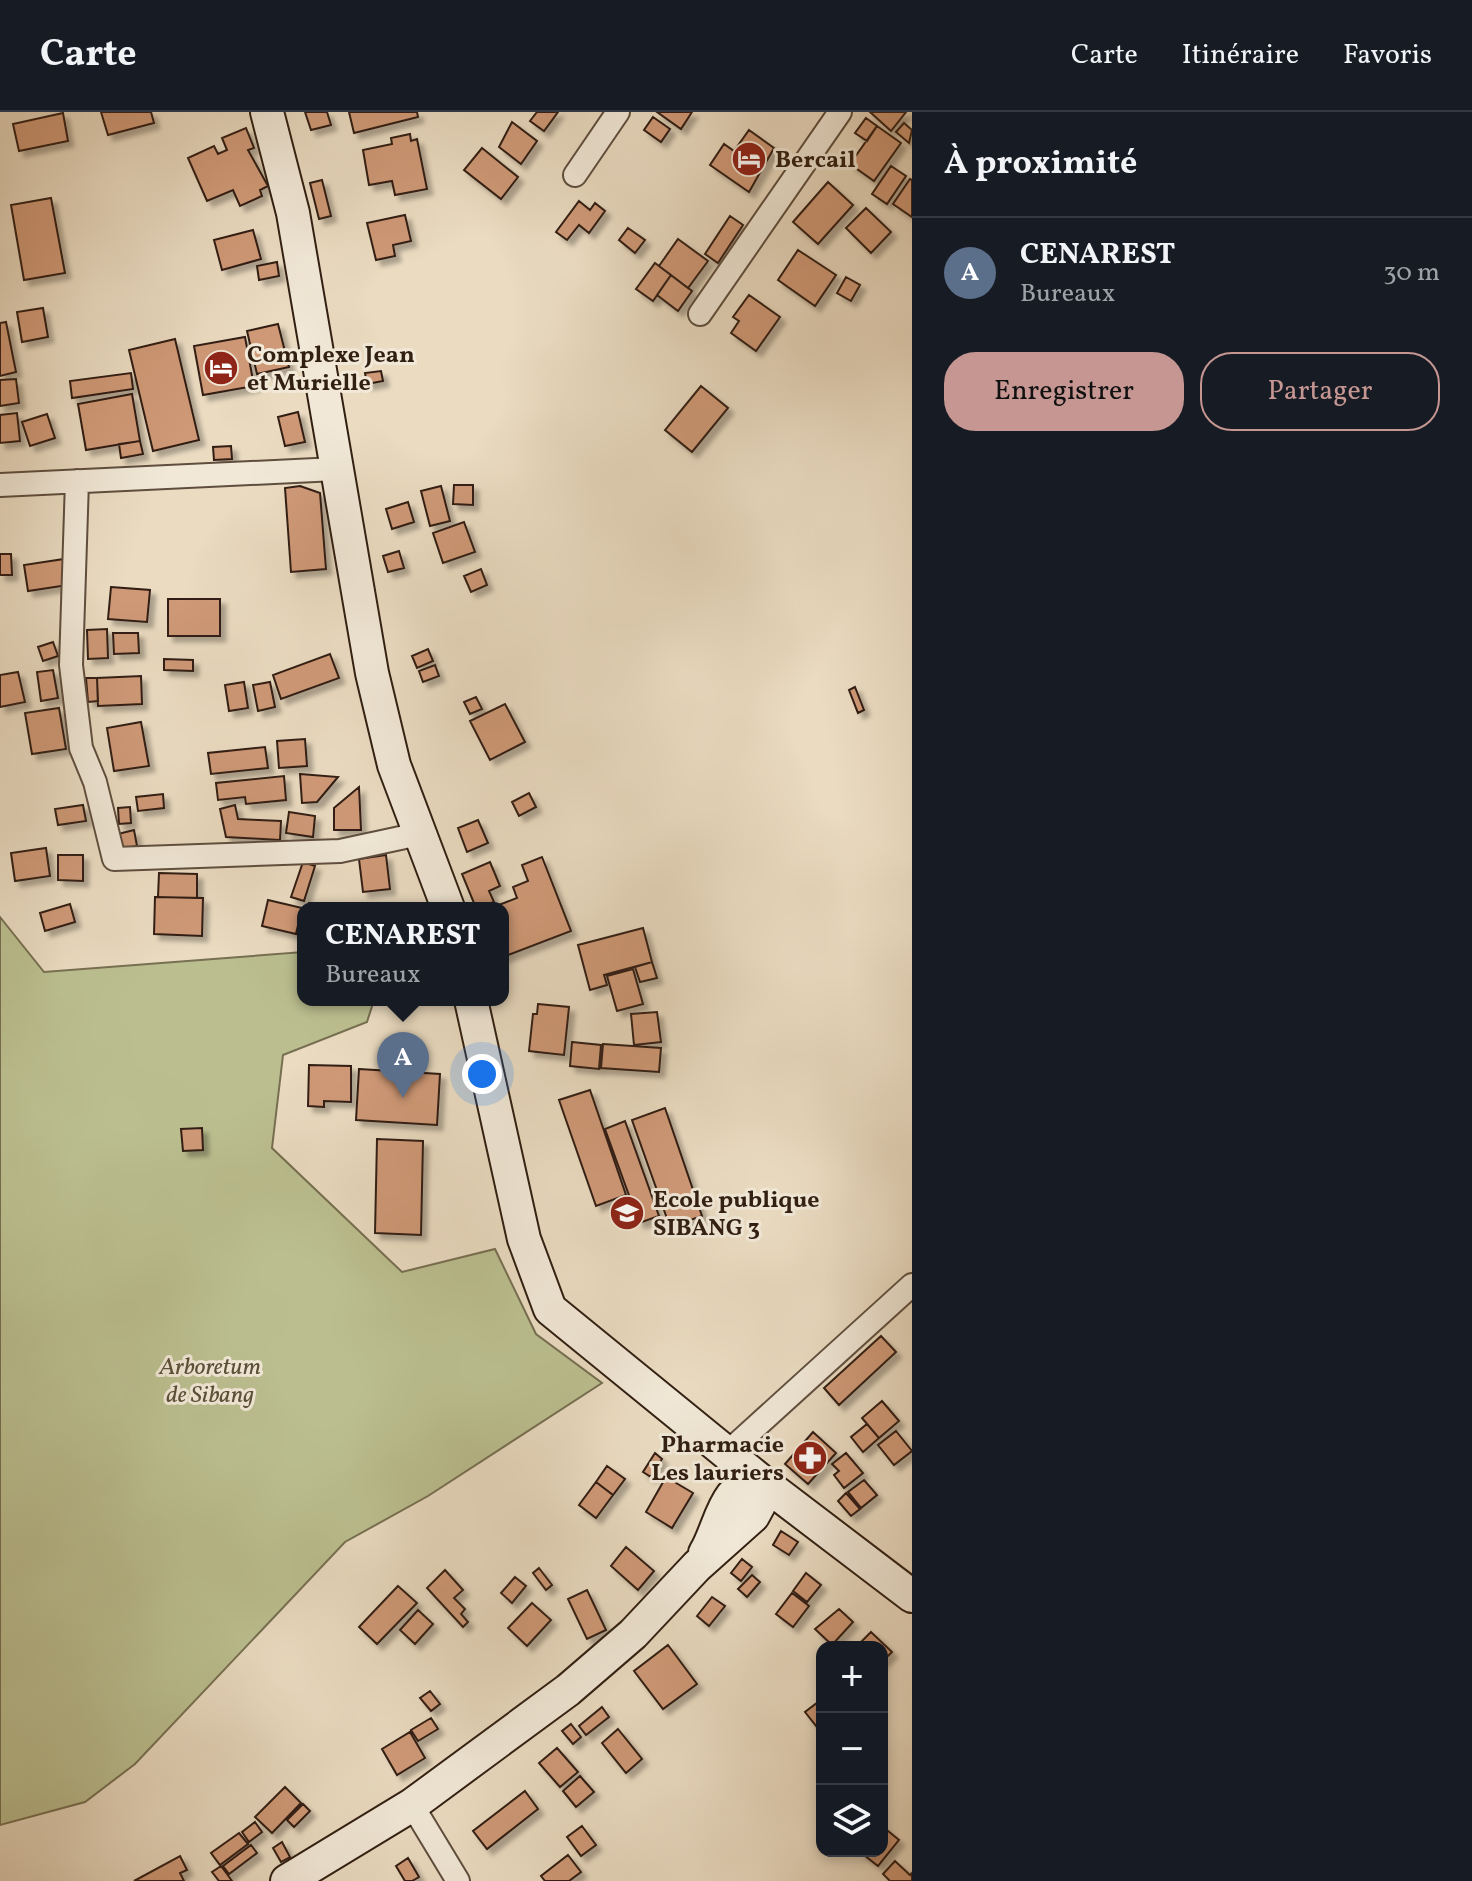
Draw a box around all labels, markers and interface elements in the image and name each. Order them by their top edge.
text: Carte [40,29,137,82]
text: Carte [1071,36,1138,75]
text: Itinéraire [1182,36,1299,75]
text: Favoris [1343,36,1432,75]
hotel icon: Bercail [730,140,768,178]
text: À proximité [944,141,1137,188]
place label: Bercail [775,144,856,178]
text: CENAREST [1020,234,1175,276]
text: A [961,255,979,291]
text: 30 m [1383,255,1440,291]
text: Bureaux [1020,276,1115,312]
place label: Complexe Jean et Murielle [247,339,415,401]
hotel icon: Complexe Jean et Murielle [202,349,240,387]
button: Enregistrer [944,352,1184,431]
button: Partager [1200,352,1440,431]
popup [297,902,509,1006]
text: CENAREST [325,915,481,957]
text: Bureaux [325,957,421,993]
pin: A [377,1032,429,1098]
your location [462,1054,502,1094]
place label: Ecole publique SIBANG 3 [653,1184,820,1246]
school or university icon: Ecole publique SIBANG 3 [608,1194,646,1232]
park label: Arboretum de Sibang [158,1351,261,1413]
place label: Pharmacie Les lauriers [651,1429,784,1491]
pharmacy icon: Pharmacie Les lauriers [791,1439,829,1477]
map controls [816,1641,888,1857]
button: + [816,1641,888,1713]
button: − [816,1713,888,1785]
button: layers [816,1785,888,1857]

